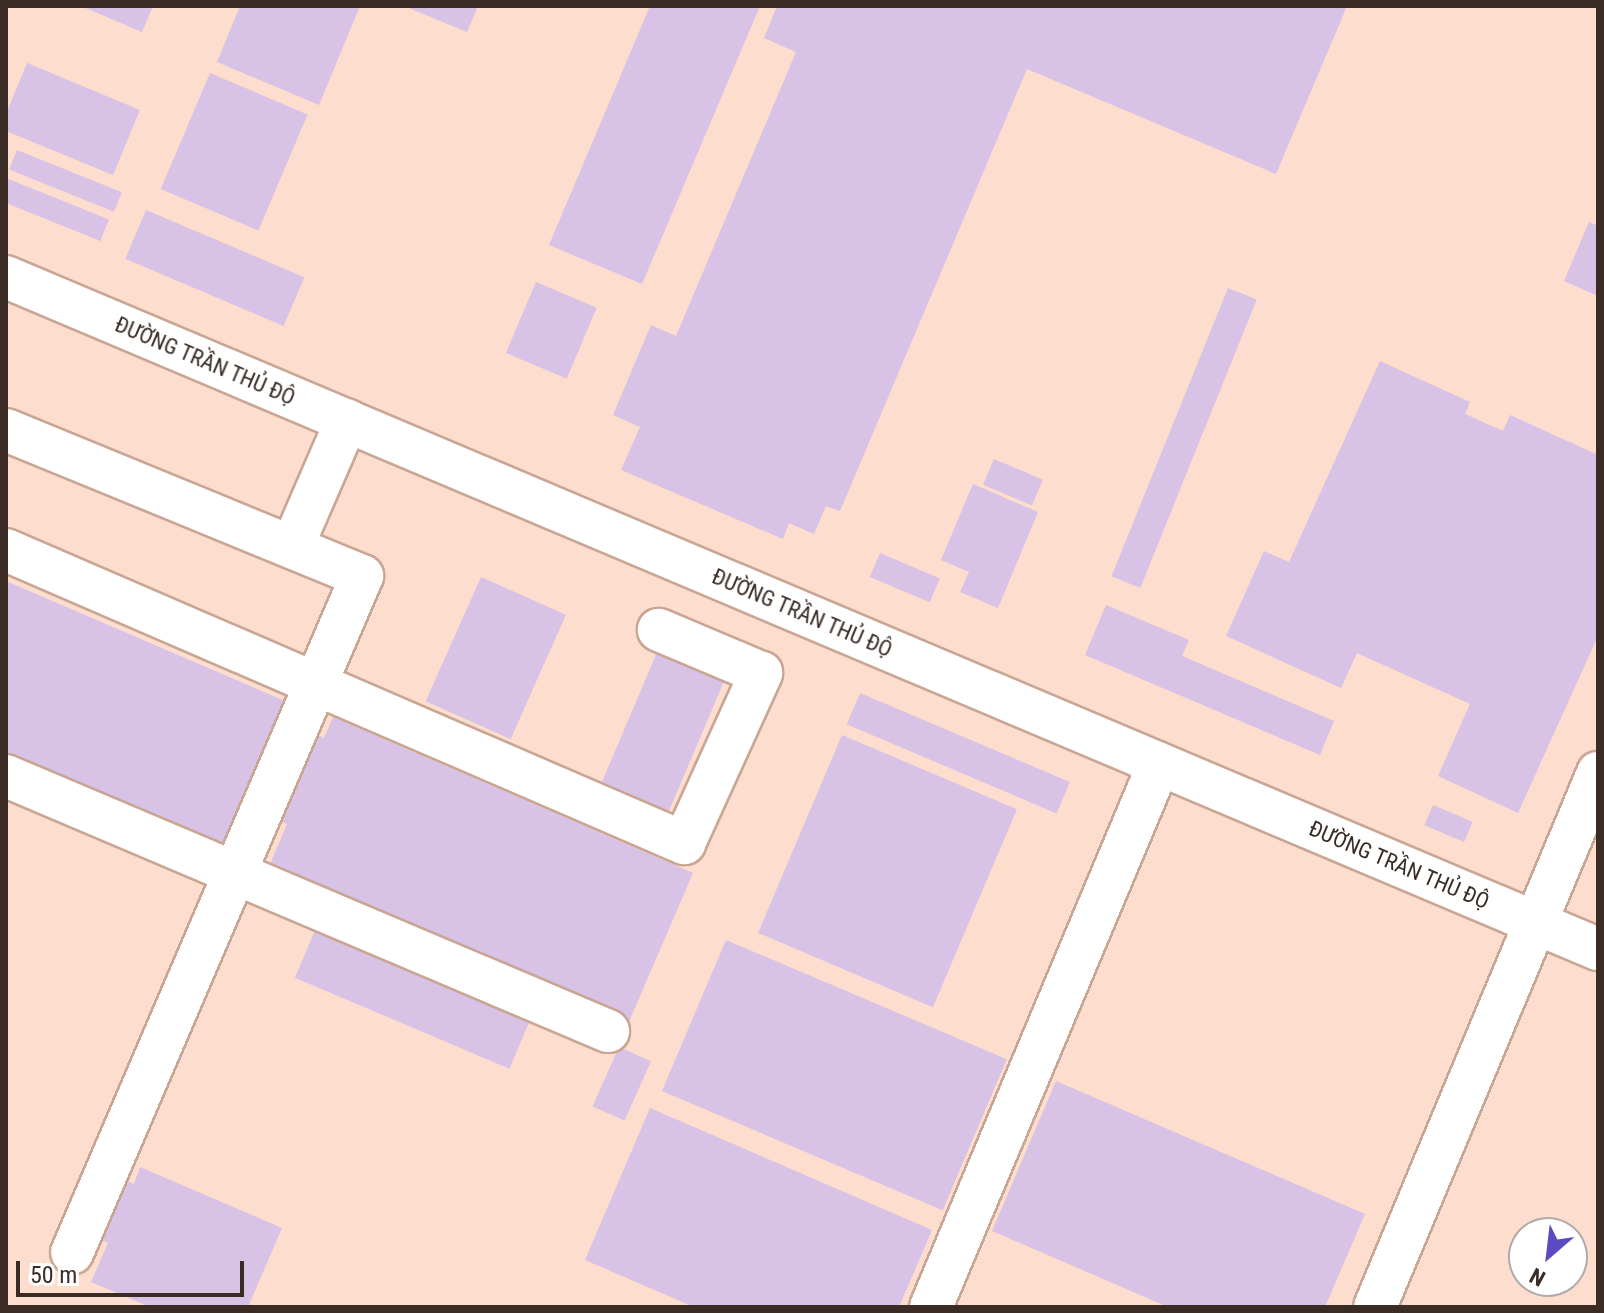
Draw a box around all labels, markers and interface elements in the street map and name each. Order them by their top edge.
street label: ĐƯỜNG TRẦN THỦ ĐỘ [111,311,299,411]
street label: ĐƯỜNG TRẦN THỦ ĐỘ [708,563,896,663]
street label: ĐƯỜNG TRẦN THỦ ĐỘ [1305,815,1493,915]
north arrow [1508,1217,1588,1297]
scale bar [20,1245,248,1295]
text: 50 m [30,1261,77,1289]
text: N [1526,1263,1549,1291]

